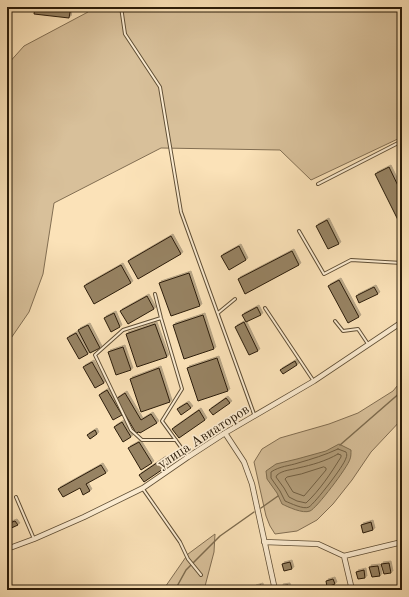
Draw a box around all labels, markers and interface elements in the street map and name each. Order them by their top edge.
street label: улица Авиаторов [155,402,252,472]

